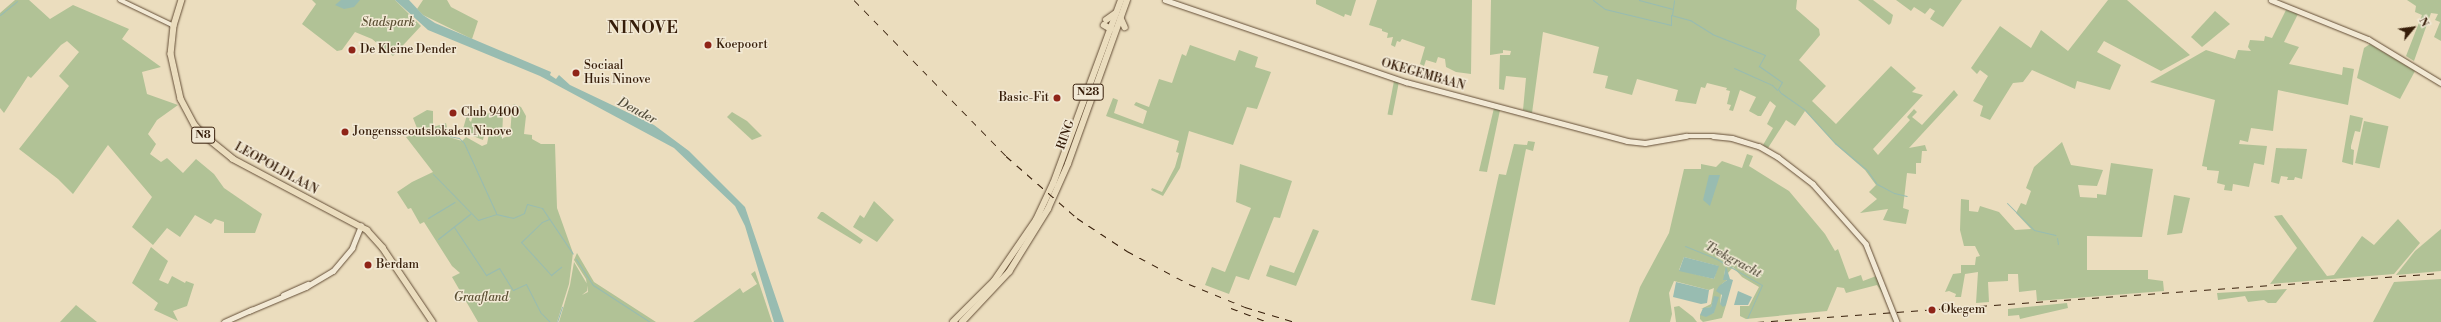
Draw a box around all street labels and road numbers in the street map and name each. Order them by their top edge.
street label: OKEGEMBAAN [1379,56,1467,94]
road number: N28 [1072,83,1104,101]
street label: RING [1054,118,1078,152]
road number: N8 [191,126,215,144]
street label: LEOPOLDLAAN [232,140,320,198]

